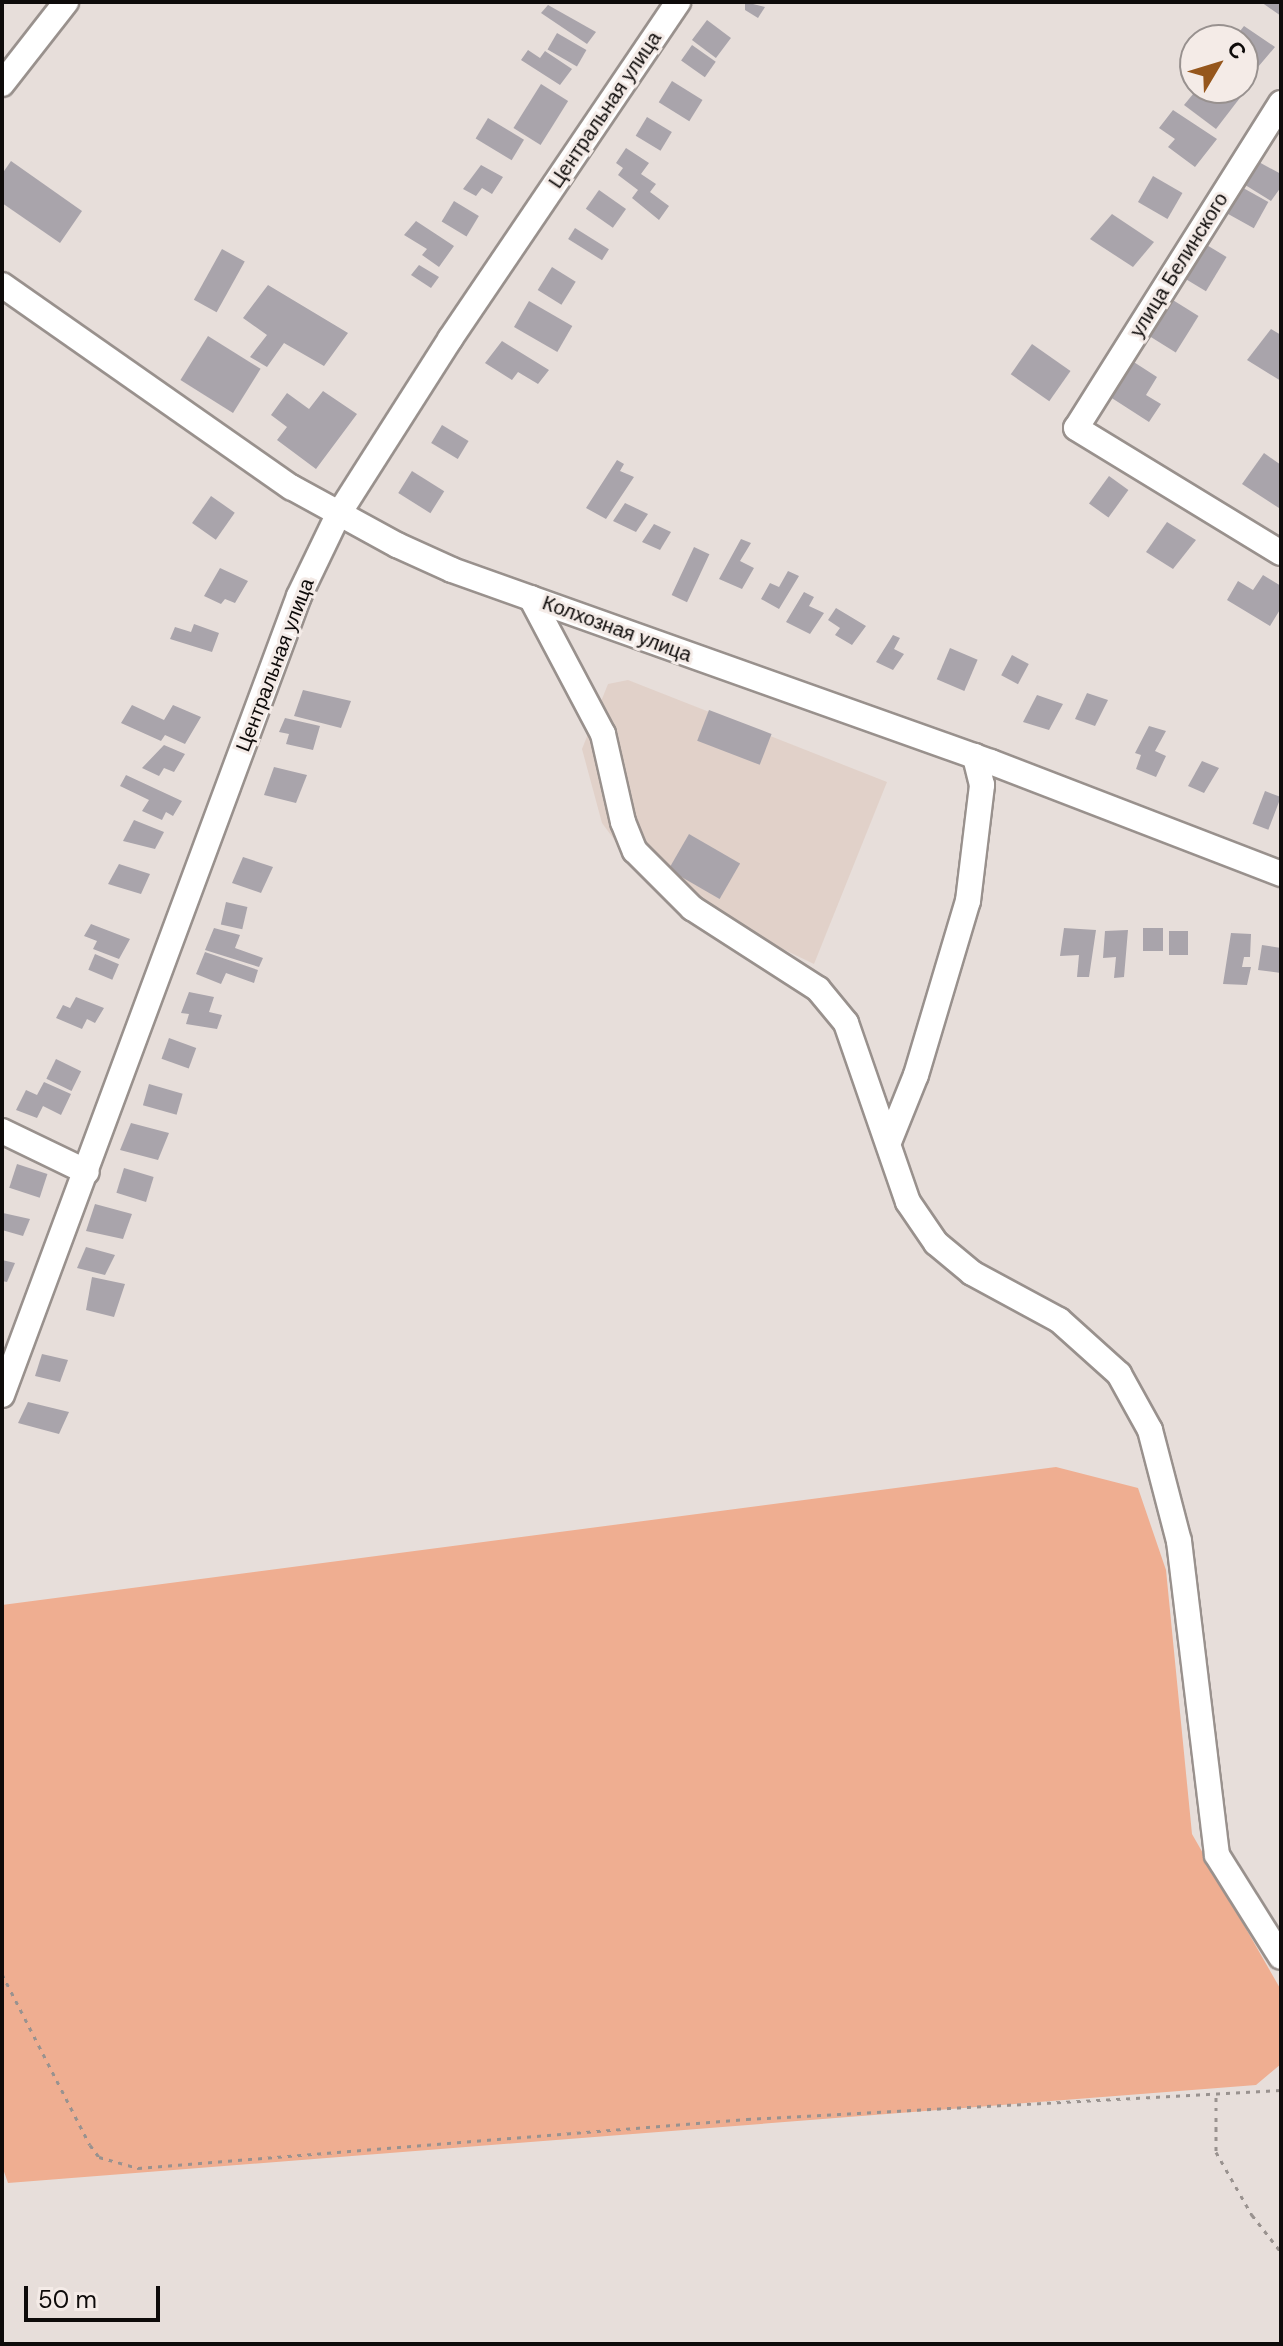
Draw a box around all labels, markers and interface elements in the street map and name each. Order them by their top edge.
north arrow [1179,24,1259,104]
street label: Центральная улица [544,27,666,193]
text: С [1220,35,1253,65]
street label: улица Белинского [1125,188,1233,342]
street label: Центральная улица [231,575,319,755]
street label: Колхозная улица [539,591,695,667]
scale bar [28,2270,164,2320]
text: 50 m [38,2284,97,2315]

